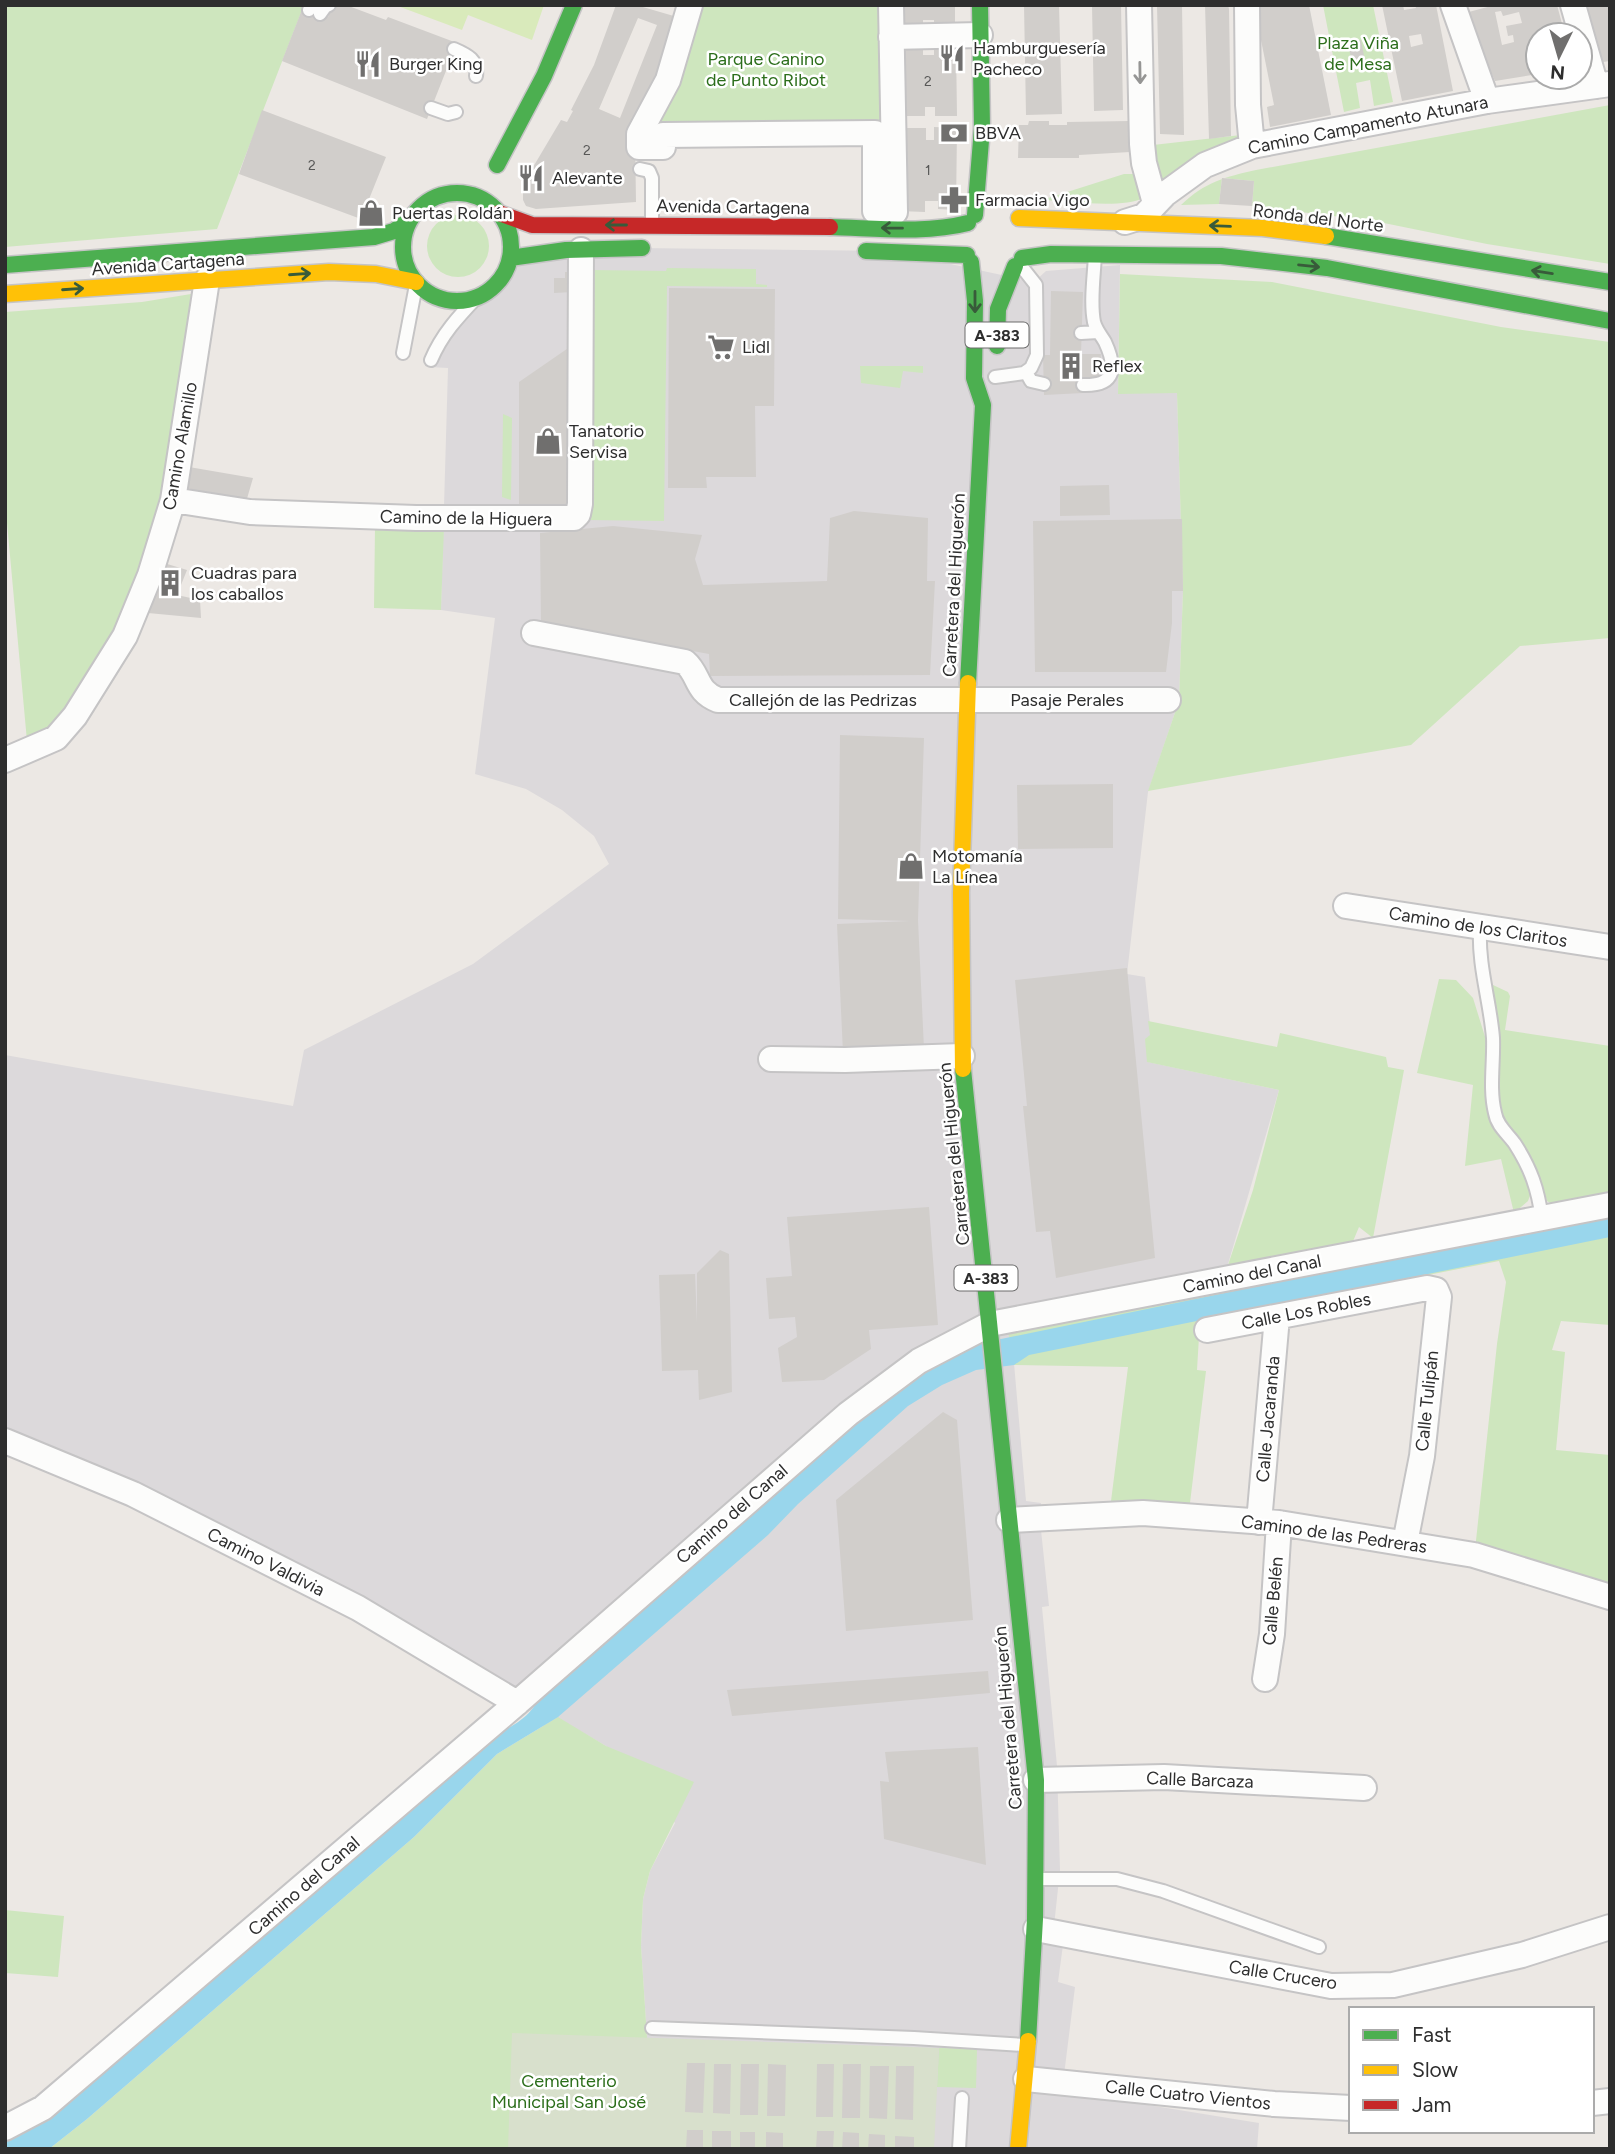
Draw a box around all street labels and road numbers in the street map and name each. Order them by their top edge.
street label: Camino Campamento Atunara [1246,91,1490,159]
street label: Avenida Cartagena [656,195,810,219]
street label: Ronda del Norte [1251,199,1385,237]
street label: Avenida Cartagena [91,248,245,280]
road number: A-383 [965,322,1028,348]
street label: Camino Alamillo [158,380,202,512]
street label: Carretera del Higuerón [938,493,970,677]
street label: Camino de la Higuera [380,505,552,531]
street label: Callejón de las Pedrizas [729,689,917,711]
street label: Pasaje Perales [1010,689,1124,711]
street label: Camino de los Claritos [1387,902,1569,952]
street label: Carretera del Higuerón [933,1061,975,1247]
street label: Camino del Canal [1181,1250,1323,1298]
road number: A-383 [954,1266,1018,1290]
street label: Calle Los Robles [1239,1288,1373,1334]
street label: Calle Tulipán [1411,1349,1443,1453]
street label: Calle Jacaranda [1252,1355,1284,1483]
street label: Camino del Canal [672,1460,792,1568]
street label: Camino de las Pedreras [1240,1510,1428,1558]
street label: Camino Valdivia [204,1523,328,1601]
street label: Calle Belén [1258,1556,1288,1646]
street label: Carretera del Higuerón [989,1625,1027,1811]
street label: Calle Barcaza [1146,1767,1254,1793]
street label: Camino del Canal [244,1832,364,1940]
street label: Calle Crucero [1227,1956,1339,1994]
street label: Calle Cuatro Vientos [1104,2075,1272,2115]

